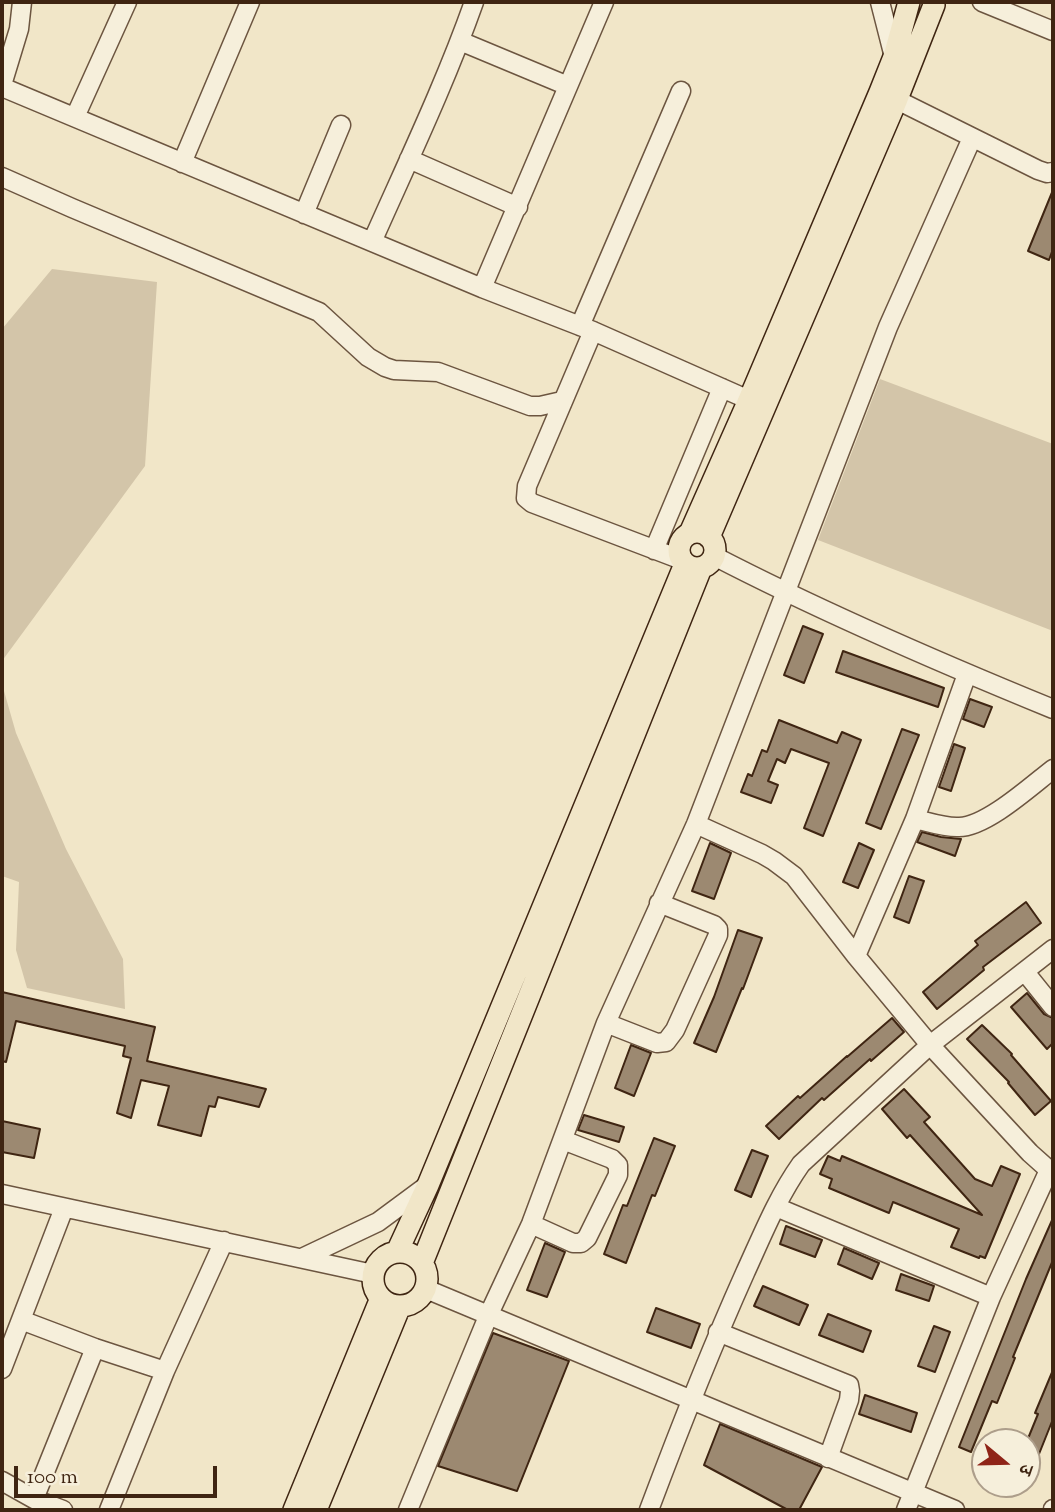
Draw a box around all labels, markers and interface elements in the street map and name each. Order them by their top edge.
north arrow [971,1428,1041,1498]
scale bar [18,1452,220,1496]
text: उ [1010,1460,1039,1478]
text: 100 m [27,1463,78,1493]

